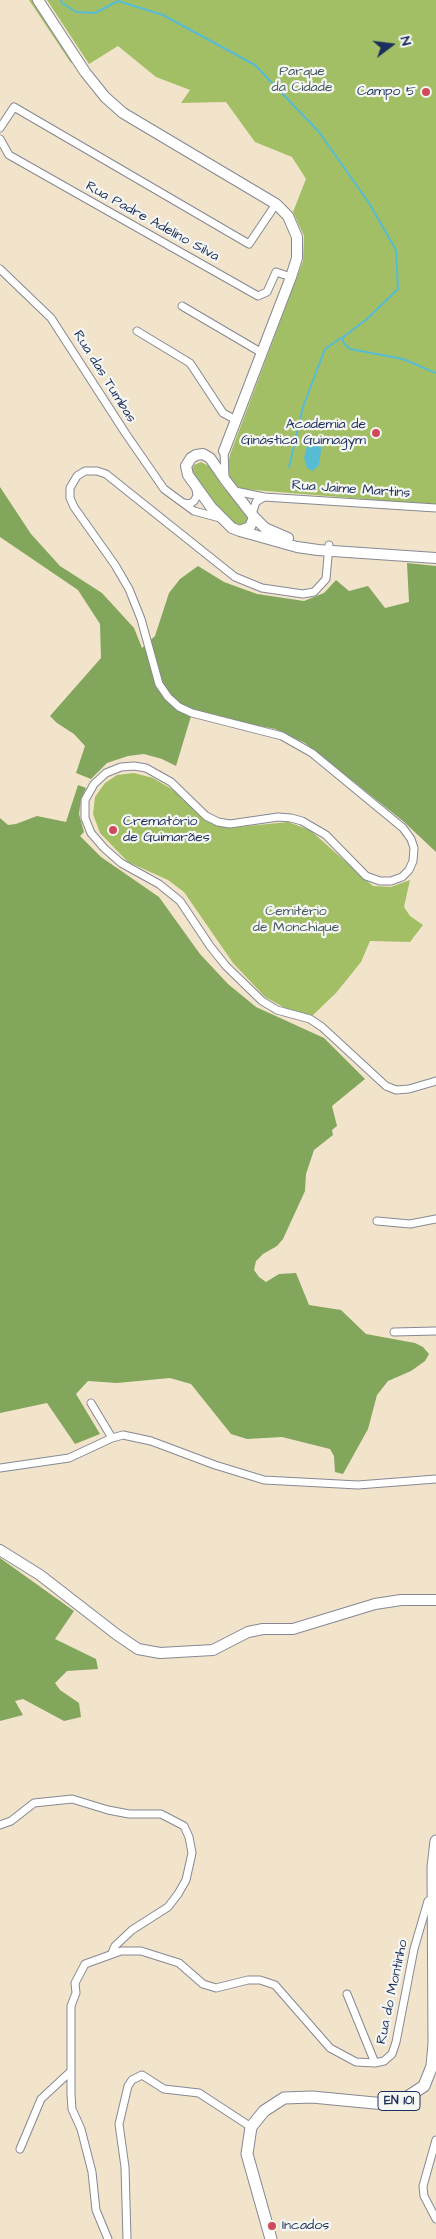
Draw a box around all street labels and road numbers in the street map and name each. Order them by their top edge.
street label: Rua Padre Adelino Silva [82,178,222,266]
street label: Rua das Tumbas [69,328,139,426]
street label: Rua Jaime Martins [291,477,411,503]
street label: Rua do Montinho [374,1938,412,2046]
road number: EN 101 [378,2092,420,2110]

